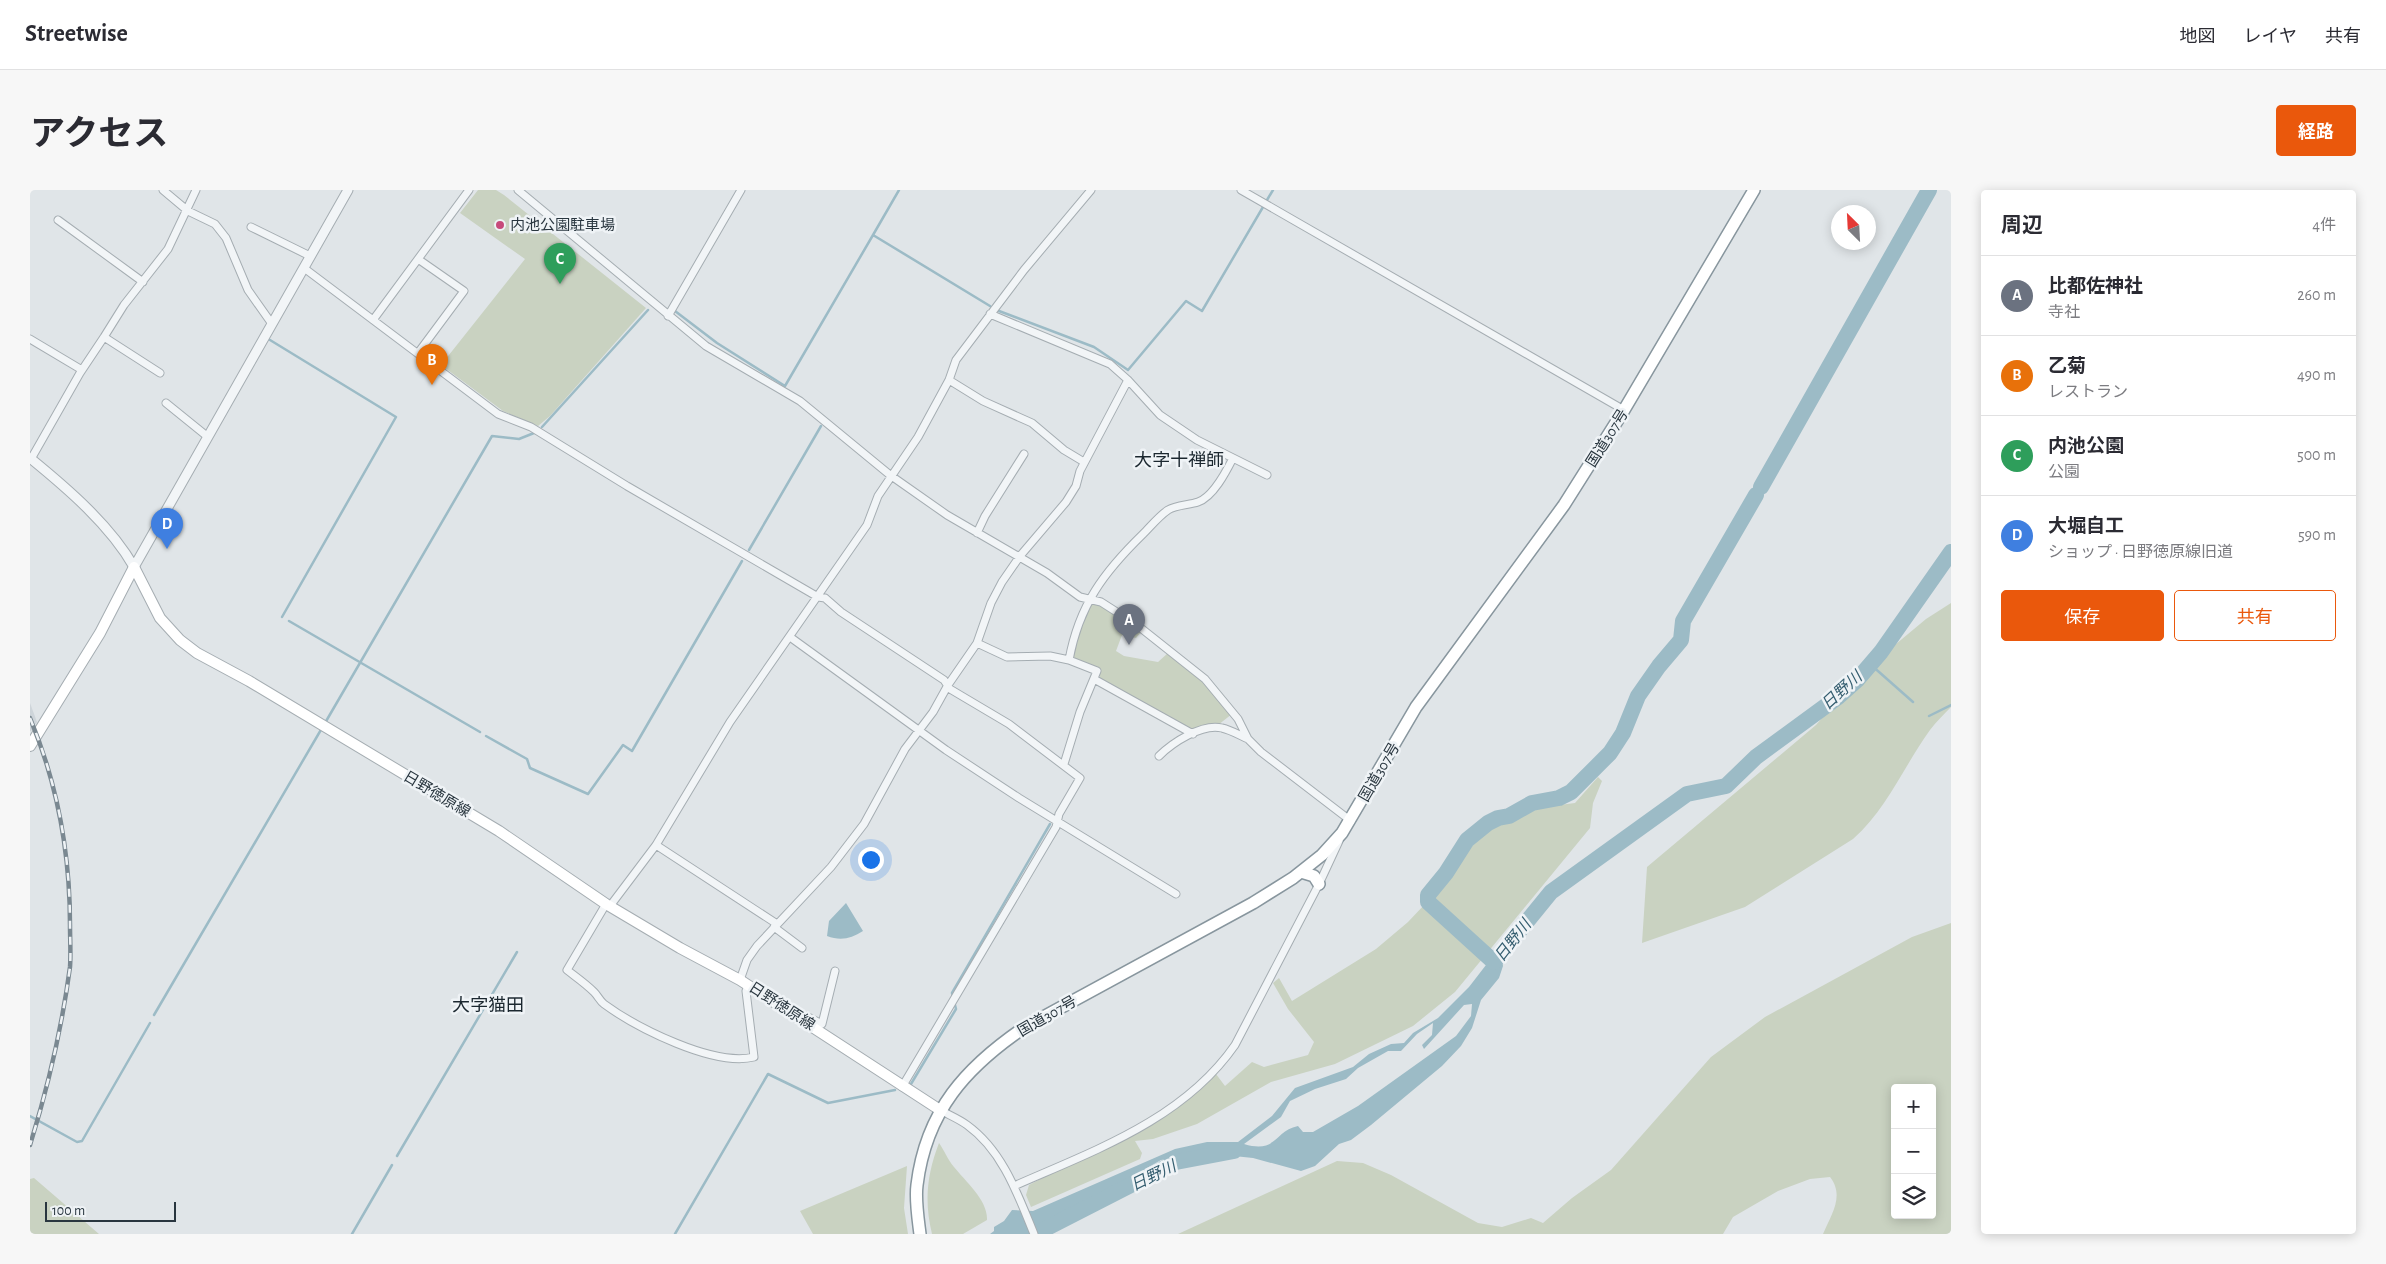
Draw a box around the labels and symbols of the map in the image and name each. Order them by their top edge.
north arrow [1831,205,1876,250]
place label: 内池公園駐車場 [510,217,615,233]
marker: 内池公園駐車場 [494,219,506,231]
pin: C [544,243,576,284]
pin: B [416,344,448,385]
street label: 国道307号 [1583,406,1631,470]
district label: 大字十禅師 [1134,451,1224,470]
pin: D [151,508,183,549]
pin: A [1113,604,1145,645]
water label: 日野川 [1818,667,1866,713]
street label: 国道307号 [1356,740,1402,804]
street label: 日野徳原線 [401,768,473,820]
your location [858,847,884,873]
water label: 日野川 [1492,915,1535,964]
street label: 日野徳原線 [746,979,818,1033]
street label: 国道307号 [1015,993,1079,1039]
district label: 大字猫田 [452,996,524,1015]
water label: 日野川 [1128,1157,1180,1194]
scale bar [45,1199,176,1222]

